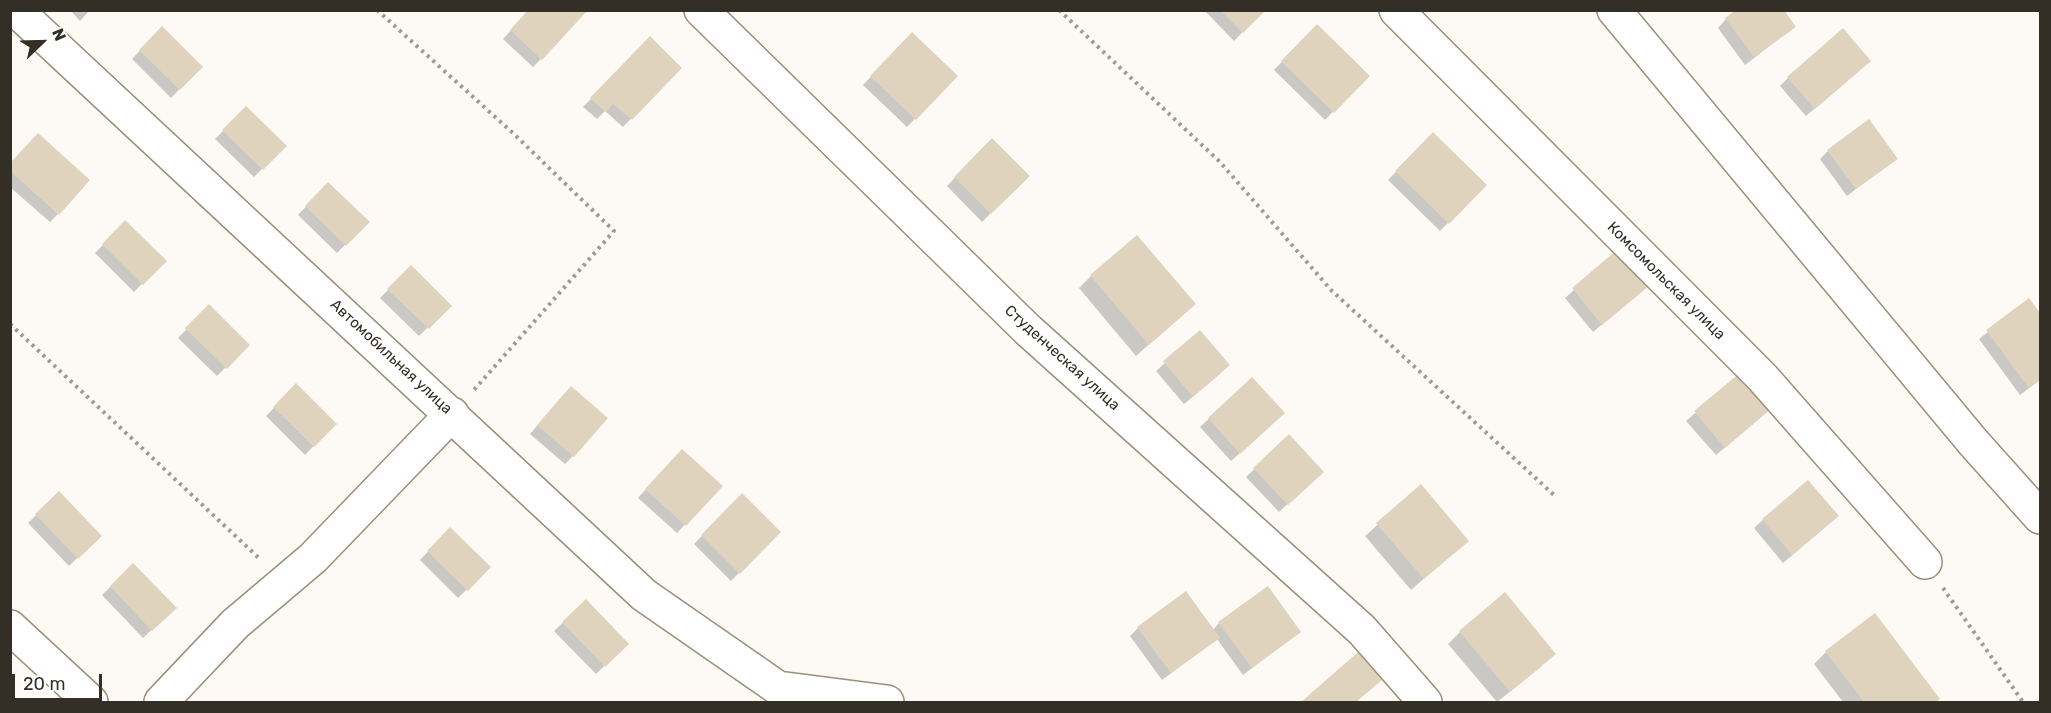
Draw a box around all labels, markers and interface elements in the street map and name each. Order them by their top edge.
north arrow [12,12,72,72]
text: N [48,26,70,44]
street label: Комсомольская улица [1603,218,1729,344]
street label: Автомобильная улица [326,296,456,418]
street label: Студенческая улица [1001,302,1123,414]
scale bar [15,662,105,700]
text: 20 m [23,673,65,695]

